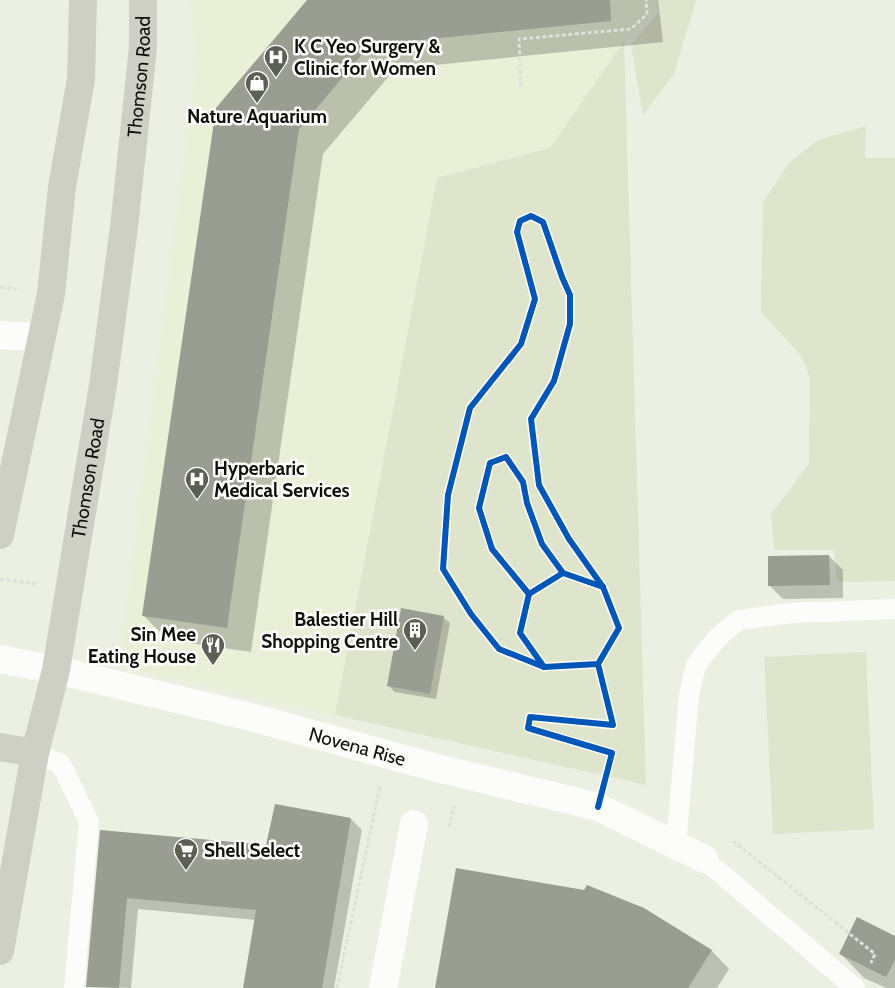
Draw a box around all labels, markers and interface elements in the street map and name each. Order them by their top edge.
street label: Thomson Road [123,16,155,139]
place label: K C Yeo Surgery & Clinic for Women [294,35,440,80]
hospital icon: K C Yeo Surgery & Clinic for Women [263,44,289,78]
shop icon: Nature Aquarium [244,70,270,104]
place label: Nature Aquarium [187,105,327,128]
street label: Thomson Road [67,416,109,540]
place label: Hyperbaric Medical Services [214,457,350,502]
hospital icon: Hyperbaric Medical Services [184,466,210,500]
place label: Balestier Hill Shopping Centre [261,608,398,653]
building icon: Balestier Hill Shopping Centre [402,617,428,651]
place label: Sin Mee Eating House [88,623,196,668]
restaurant icon: Sin Mee Eating House [200,632,226,666]
street label: Novena Rise [306,722,408,771]
supermarket icon: Shell Select [173,837,199,871]
place label: Shell Select [204,839,301,862]

